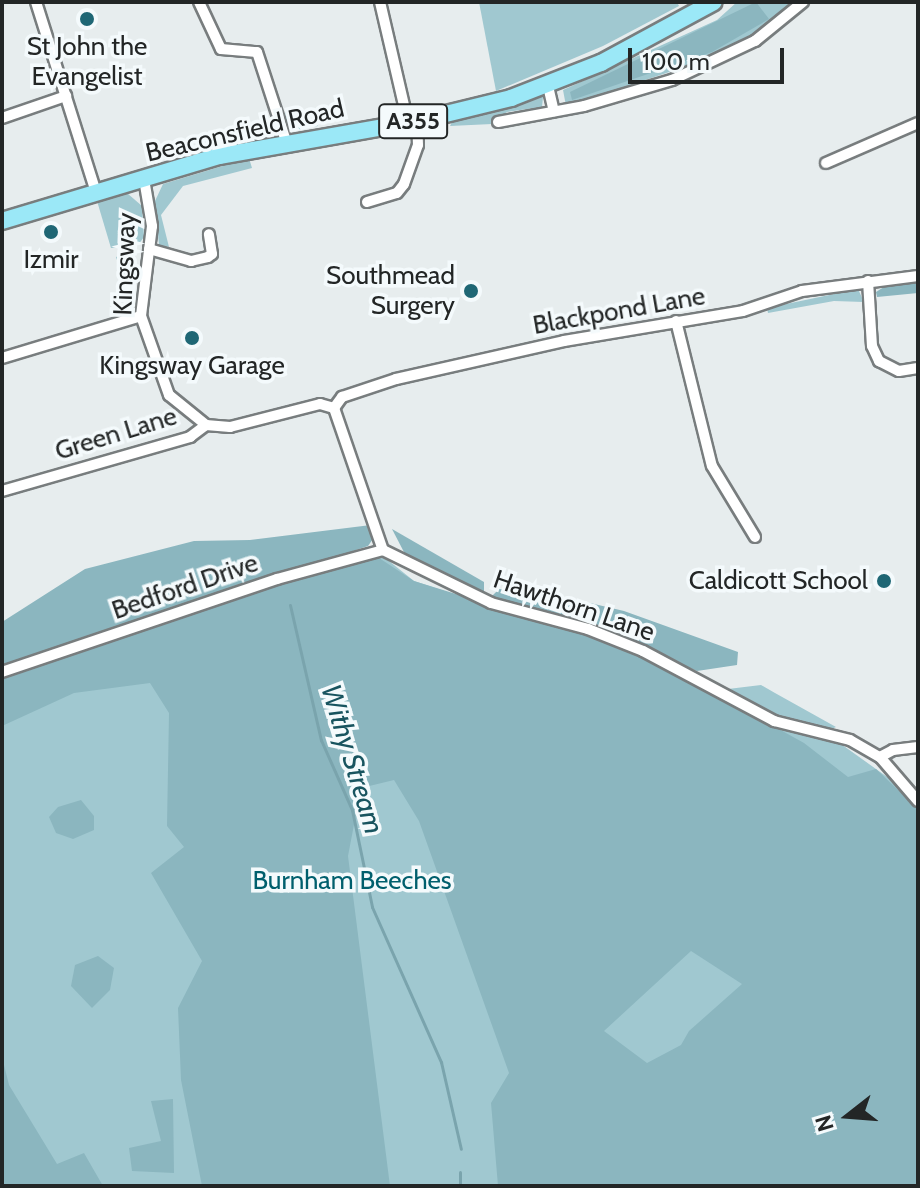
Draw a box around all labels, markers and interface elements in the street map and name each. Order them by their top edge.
marker: St John the Evangelist [78,10,96,28]
place label: St John the Evangelist [27,31,147,92]
scale bar [632,32,788,82]
text: 100 m [642,47,710,76]
street label: Beaconsfield Road [143,93,347,169]
road number: A355 [377,101,449,141]
street label: Kingsway [108,212,142,316]
marker: Izmir [42,223,60,241]
place label: Izmir [23,244,79,276]
place label: Southmead Surgery [326,260,455,322]
street label: Blackpond Lane [530,280,708,342]
marker: Southmead Surgery [462,282,480,300]
marker: Kingsway Garage [183,329,201,347]
place label: Kingsway Garage [99,350,285,382]
street label: Green Lane [51,401,181,467]
street label: Bedford Drive [108,547,262,627]
street label: Hawthorn Lane [489,564,659,648]
place label: Caldicott School [689,565,868,597]
marker: Caldicott School [875,572,893,590]
water label: Withy Stream [314,680,392,838]
park label: Burnham Beeches [252,865,452,897]
north arrow [808,1076,888,1156]
text: N [809,1112,840,1135]

